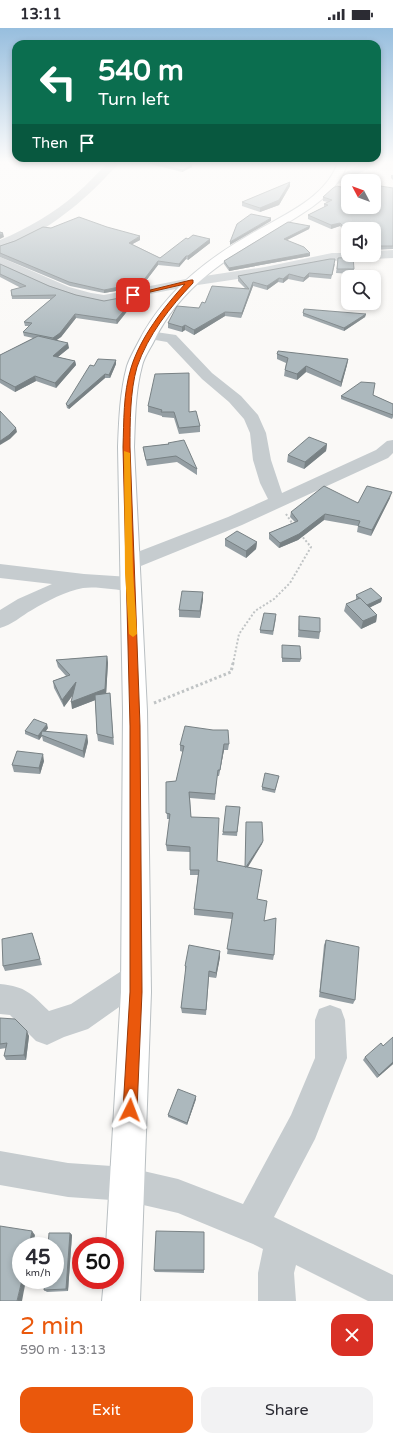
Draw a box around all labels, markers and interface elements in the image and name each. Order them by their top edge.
text: 13:11 [20,5,62,23]
text: 540 m [98,54,184,88]
icon: left [32,56,84,108]
text: Turn left [98,88,170,110]
icon: arrive [76,132,98,154]
text: Then [32,134,68,152]
north arrow [341,174,381,214]
map controls [341,174,381,310]
button: sound [341,222,381,262]
button: search [341,270,381,310]
pin [116,278,150,312]
icon: arrive [122,284,144,306]
position arrow [109,1089,151,1131]
speed limit sign: 50 [72,1237,124,1289]
text: 45 [25,1246,51,1270]
text: km/h [25,1267,51,1279]
text: 2 min [20,1312,84,1341]
button: close [331,1314,373,1356]
text: 590 m · 13:13 [20,1342,106,1358]
button: Exit [20,1387,193,1433]
button: Share [201,1387,373,1433]

